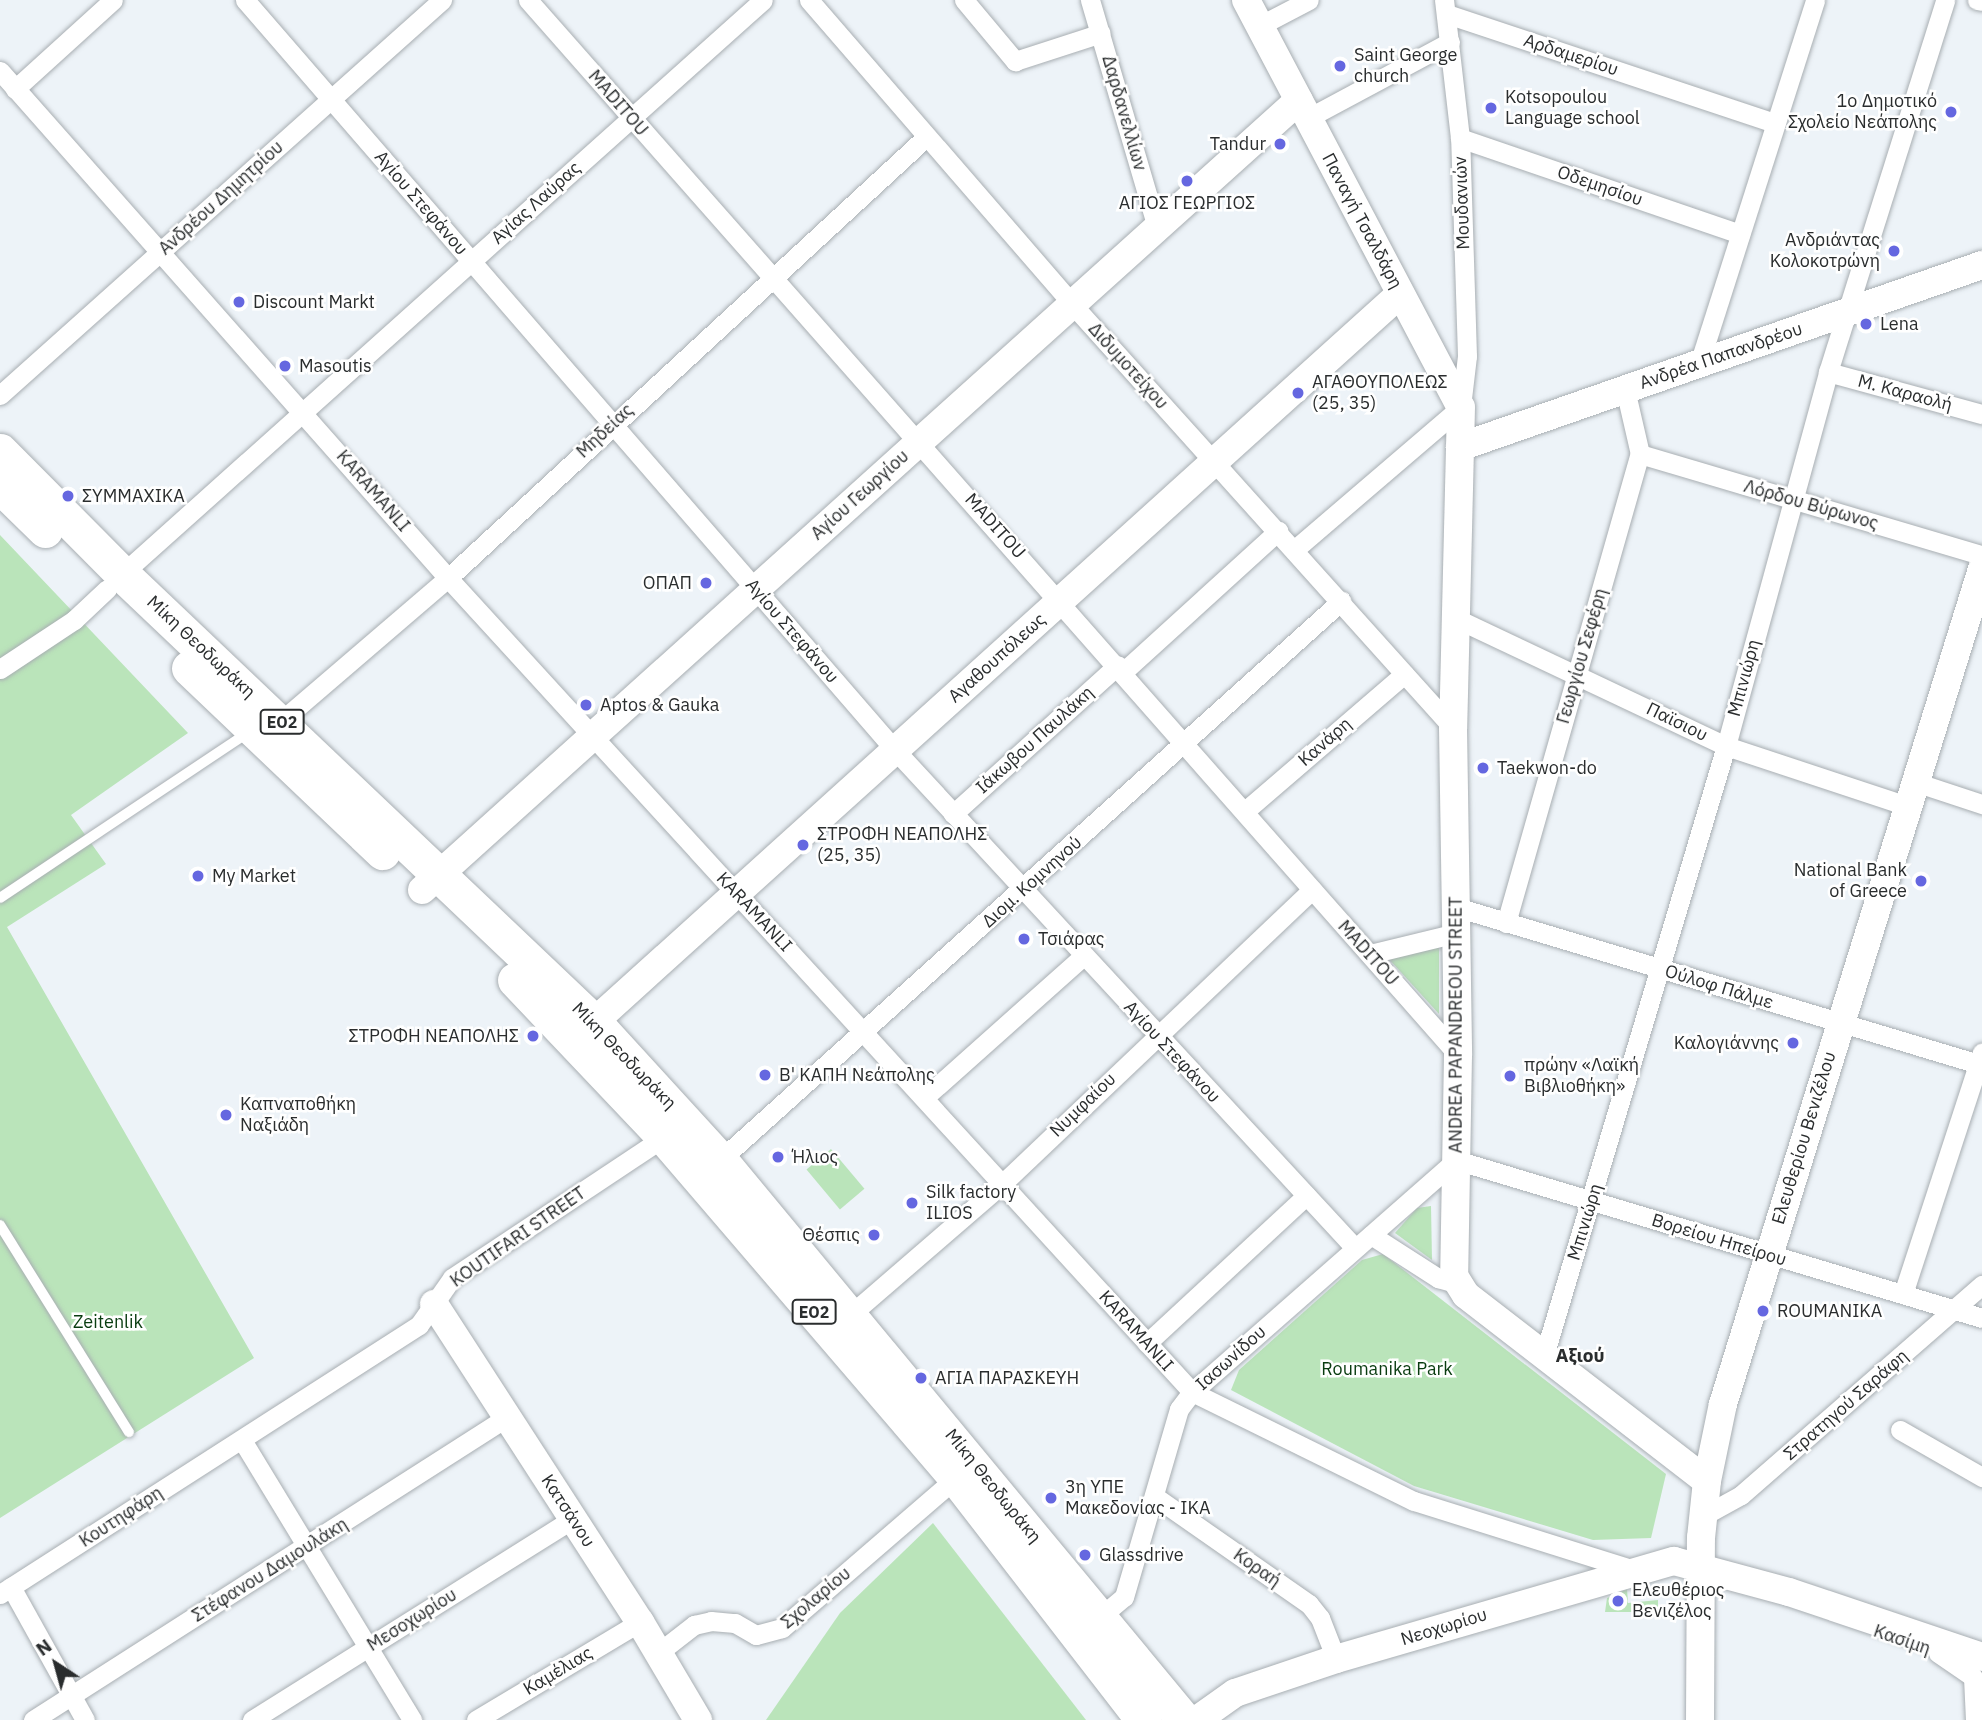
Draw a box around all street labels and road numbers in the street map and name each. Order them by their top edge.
street label: Αρδαμερίου [1521,30,1621,80]
street label: Δαρδανελλίων [1097,53,1151,173]
street label: MADITOU [584,66,652,140]
street label: Ανδρέου Δημητρίου [154,136,288,260]
street label: Αγίου Στεφάνου [370,146,472,260]
street label: Παναγή Τσαλδάρη [1317,149,1407,293]
street label: Μουδανιών [1450,156,1474,250]
street label: Αγίας Λαύρας [487,157,585,249]
street label: Οδεμησίου [1554,161,1646,211]
street label: Διδυμοτείχου [1084,318,1172,414]
street label: Ανδρέα Παπανδρέου [1637,318,1805,394]
street label: Μ. Καραολή [1855,370,1955,416]
street label: Μηδείας [572,399,638,463]
street label: Αγίου Γεωργίου [807,445,913,545]
street label: KARAMANLI [332,446,414,536]
street label: Λόρδου Βύρωνος [1741,475,1881,535]
street label: MADITOU [960,489,1030,563]
street label: Αγίου Στεφάνου [741,574,843,688]
street label: Γεωργίου Σεφέρη [1552,586,1612,726]
street label: Μίκη Θεοδωράκη [142,591,260,703]
street label: Αγαθουπόλεως [944,609,1050,707]
street label: Μπινιώρη [1723,637,1765,719]
street label: Ιάκωβου Παυλάκη [972,682,1098,798]
street label: Παϊσιου [1643,698,1711,746]
road number: ΕΟ2 [259,709,305,734]
street label: Κανάρη [1294,713,1356,771]
street label: Διομ. Κομνηνού [978,832,1086,932]
street label: KARAMANLI [712,868,796,956]
street label: ANDREA PAPANDREOU STREET [1445,897,1467,1153]
street label: MADITOU [1333,916,1403,990]
street label: Ούλοφ Πάλμε [1662,960,1776,1014]
street label: Αγίου Στεφάνου [1119,997,1225,1107]
street label: Μίκη Θεοδωράκη [567,998,681,1114]
street label: Ελευθερίου Βενιζέλου [1767,1049,1841,1227]
street label: Νυμφαίου [1046,1068,1120,1142]
street label: Μπινιώρη [1563,1181,1607,1263]
street label: KOUTIFARI STREET [446,1182,590,1292]
street label: Βορείου Ηπείρου [1649,1209,1789,1271]
street label: KARAMANLI [1094,1286,1178,1376]
road number: ΕΟ2 [791,1300,837,1324]
street label: Ιασωνίδου [1191,1321,1271,1395]
street label: Στρατηγού Σαράφη [1779,1345,1913,1465]
street label: Μίκη Θεοδωράκη [940,1425,1046,1547]
street label: Κατσάνου [537,1471,599,1551]
street label: Κουτηφάρη [75,1482,167,1552]
street label: Στέφανου Δαμουλάκη [188,1513,352,1627]
street label: Κοραή [1229,1544,1285,1592]
street label: Σχολαρίου [777,1563,855,1633]
street label: Μεσοχωρίου [363,1584,461,1656]
street label: Νεοχωρίου [1398,1604,1490,1650]
street label: Κασίμη [1871,1620,1933,1660]
street label: Καμέλιας [520,1642,596,1700]

